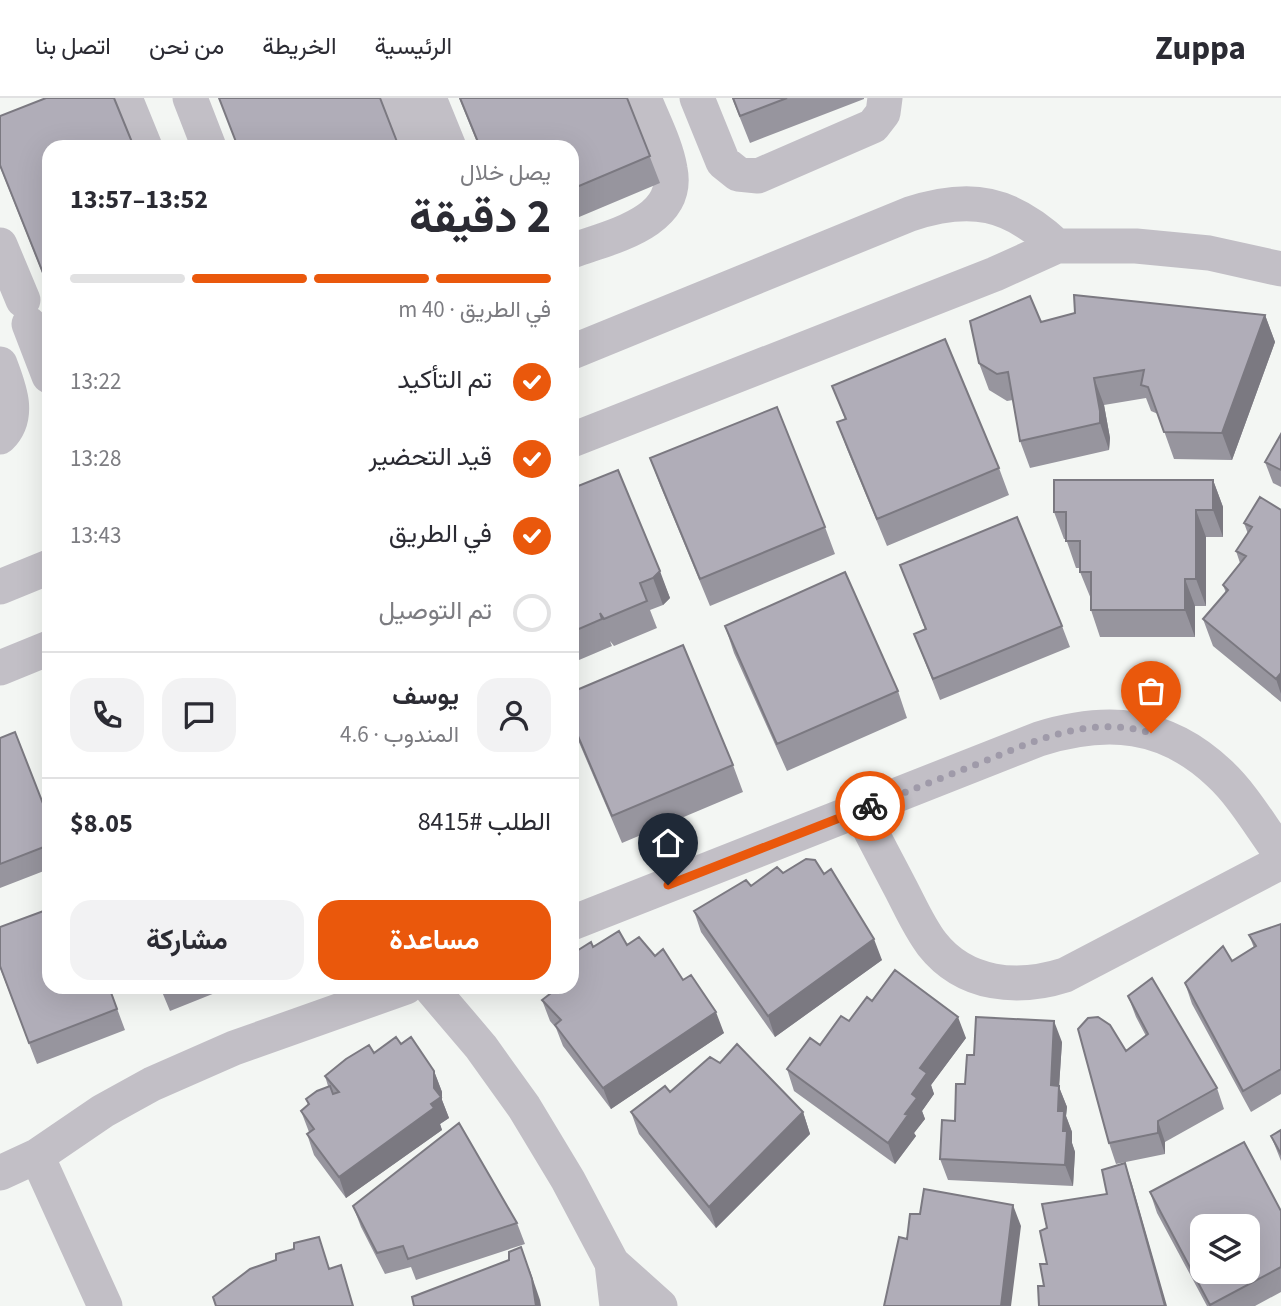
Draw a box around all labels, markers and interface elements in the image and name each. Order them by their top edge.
text: Zuppa [1155,25,1246,72]
text: اتصل بنا [35,29,111,64]
text: من نحن [149,29,224,64]
text: الخريطة [262,29,337,64]
text: الرئيسية [375,29,452,64]
text: يصل خلال [460,156,551,189]
text: 13:52–13:57 [70,181,208,218]
text: 2 دقيقة [409,185,551,250]
text: في الطريق · 40 m [398,293,551,326]
text: تم التأكيد [397,361,492,398]
icon: check [513,363,551,401]
text: 13:22 [70,365,121,398]
text: قيد التحضير [368,438,492,475]
icon: check [513,440,551,478]
text: 13:28 [70,442,121,475]
text: في الطريق [389,515,492,552]
icon: check [513,517,551,555]
text: 13:43 [70,519,121,552]
text: تم التوصيل [378,592,492,629]
pin [1121,661,1181,733]
icon: bag [1132,672,1170,710]
text: يوسف [392,677,459,714]
button: phone [70,678,144,752]
button: chat [162,678,236,752]
button: person [477,678,551,752]
text: المندوب · 4.6 [340,718,459,751]
courier [835,771,905,841]
icon: bike [851,787,889,825]
text: الطلب #8415 [418,803,551,840]
text: $8.05 [70,805,133,842]
pin [638,813,698,885]
icon: home [649,824,687,862]
button: مشاركة [70,900,304,980]
button: مساعدة [318,900,551,980]
map controls [1190,1214,1260,1284]
button: layers [1190,1214,1260,1284]

